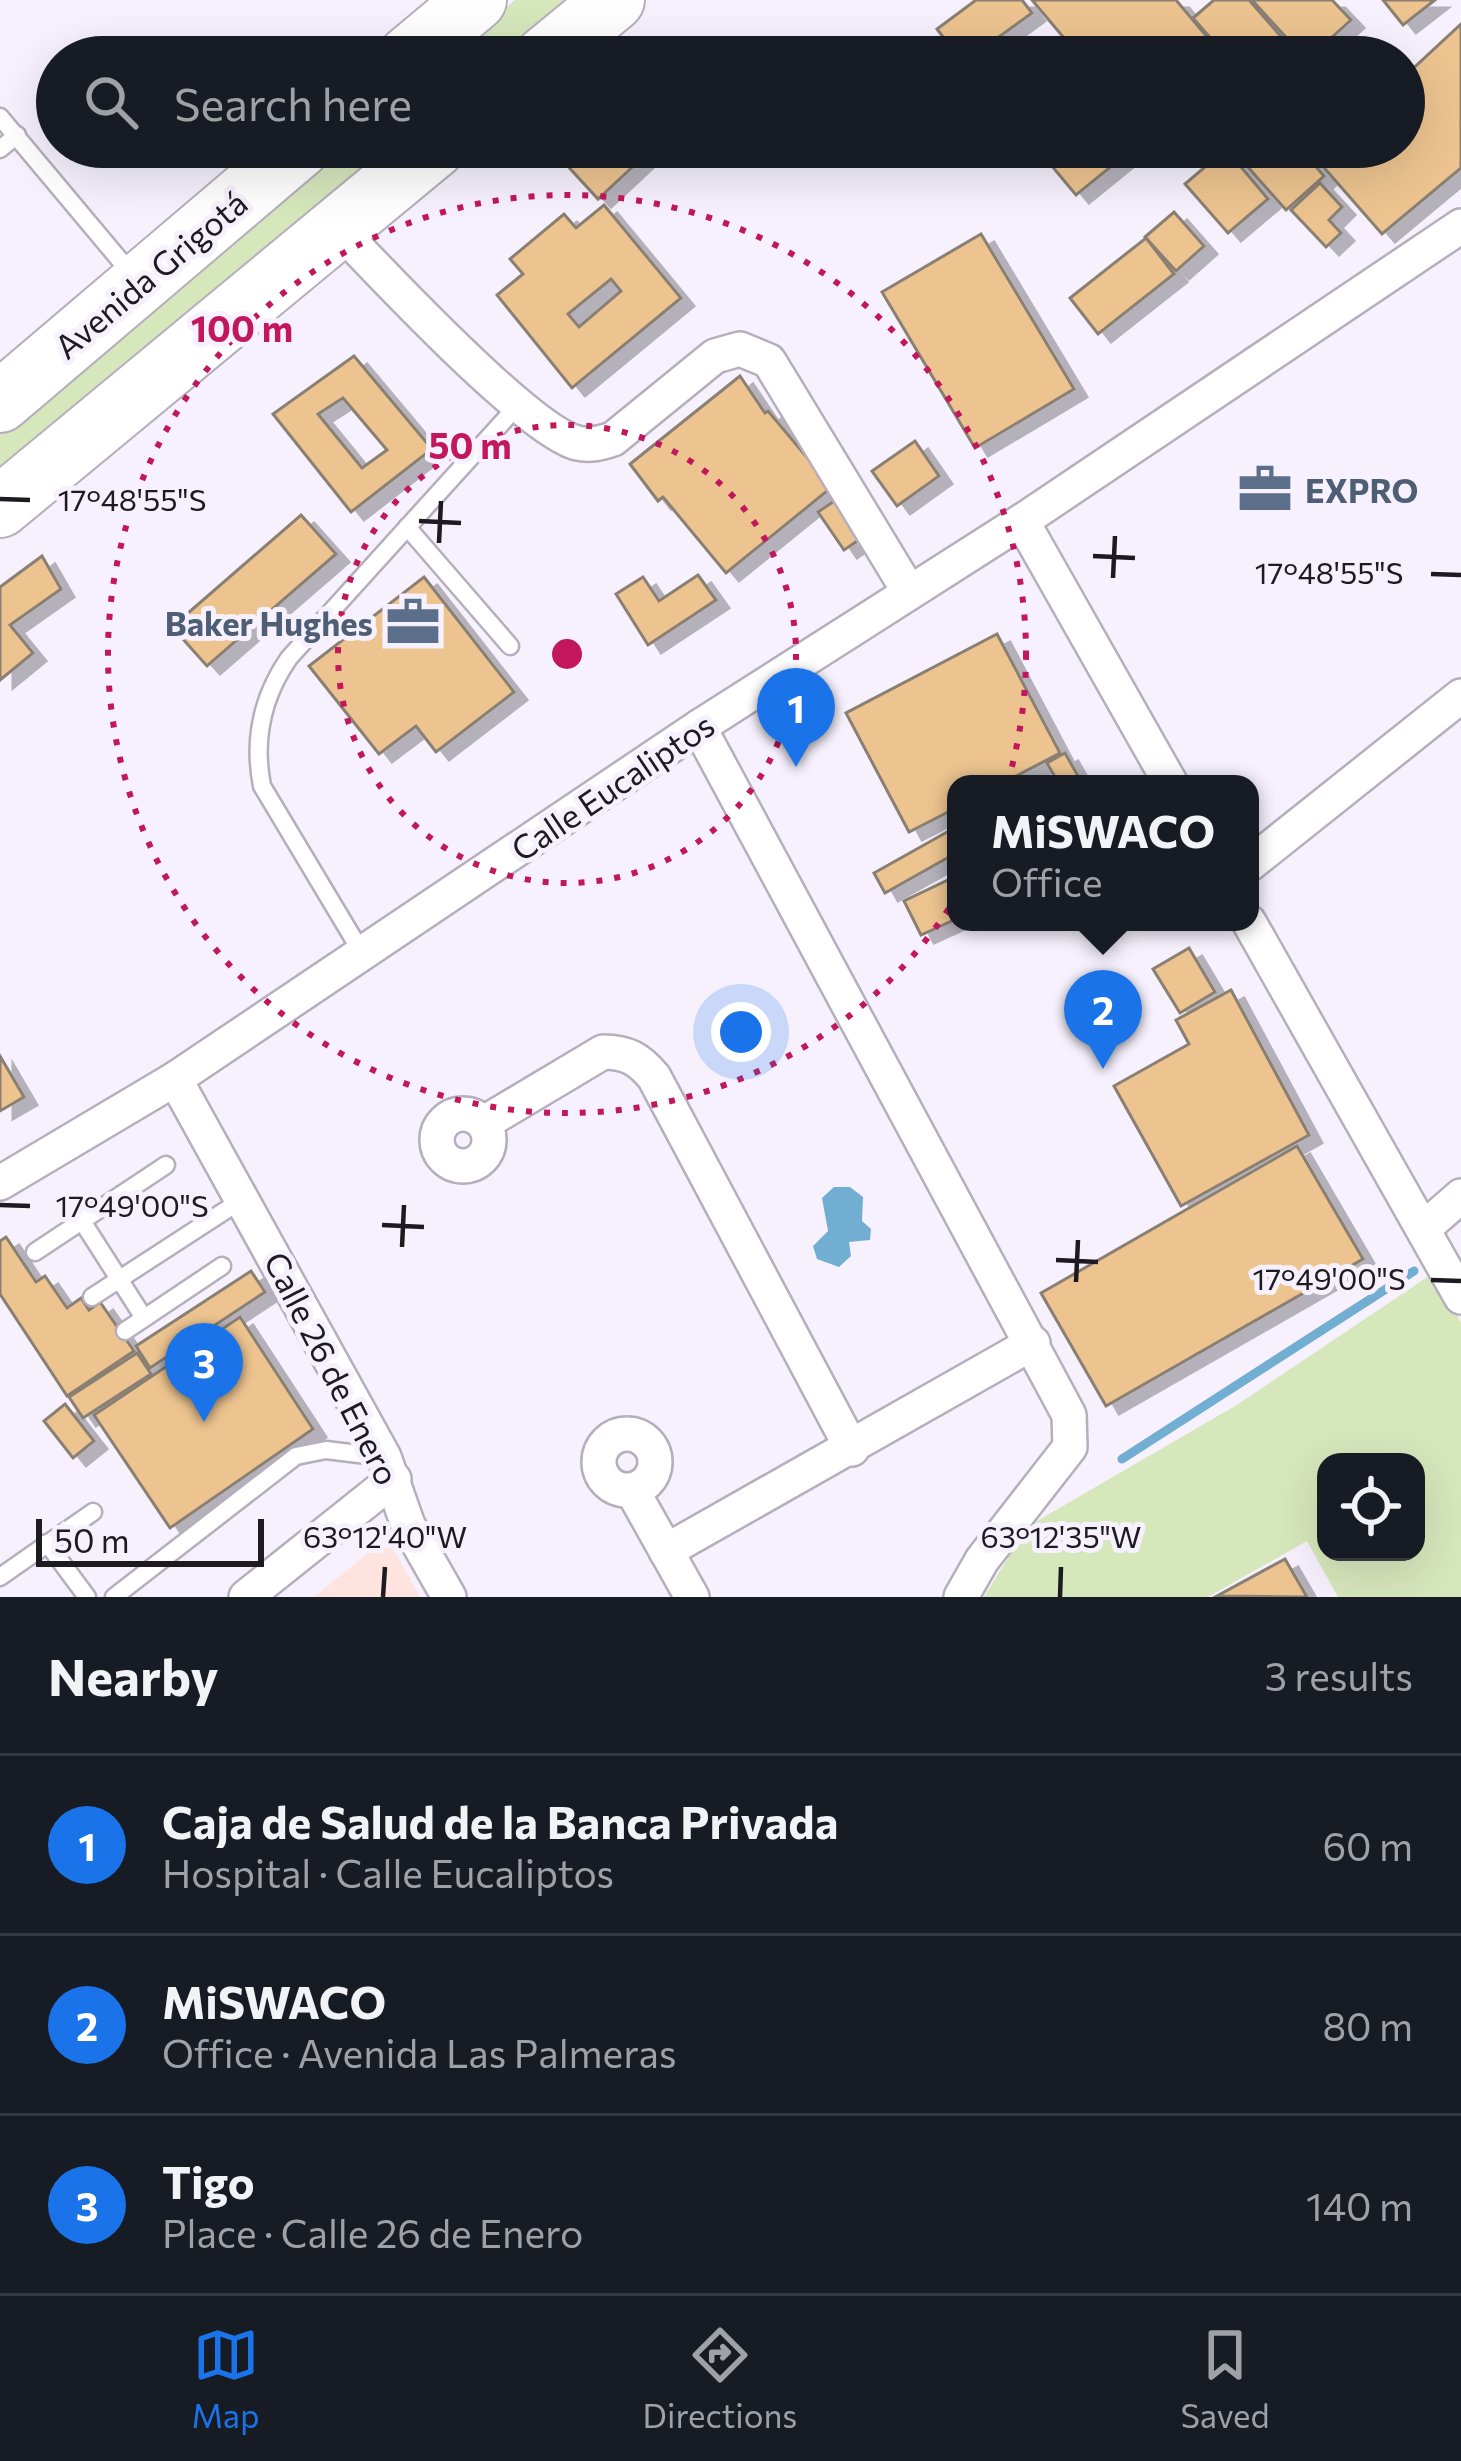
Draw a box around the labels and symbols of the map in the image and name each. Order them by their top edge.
street label: Avenida Grigotá [45,182,255,366]
text: 100 m [191,305,293,349]
text: 50 m [428,422,512,466]
office icon: EXPRO [1236,460,1294,518]
place label: EXPRO [1305,469,1418,510]
text: 17°48'55"S [58,480,206,517]
text: 17°48'55"S [1255,553,1403,590]
office icon: Baker Hughes [384,593,442,651]
place label: Baker Hughes [165,602,373,643]
centre of rings [546,633,588,675]
pin: 1 [757,668,835,767]
street label: Calle Eucaliptos [503,703,721,869]
pin: 2 [1064,970,1142,1069]
your location [711,1002,771,1062]
text: 17°49'00"S [55,1186,209,1223]
street label: Calle 26 de Enero [257,1245,409,1491]
text: 17°49'00"S [1252,1259,1406,1296]
pin: 3 [165,1323,243,1422]
scale bar [36,1513,264,1566]
text: 63°12'40"W [303,1517,467,1554]
text: 63°12'35"W [981,1517,1141,1554]

